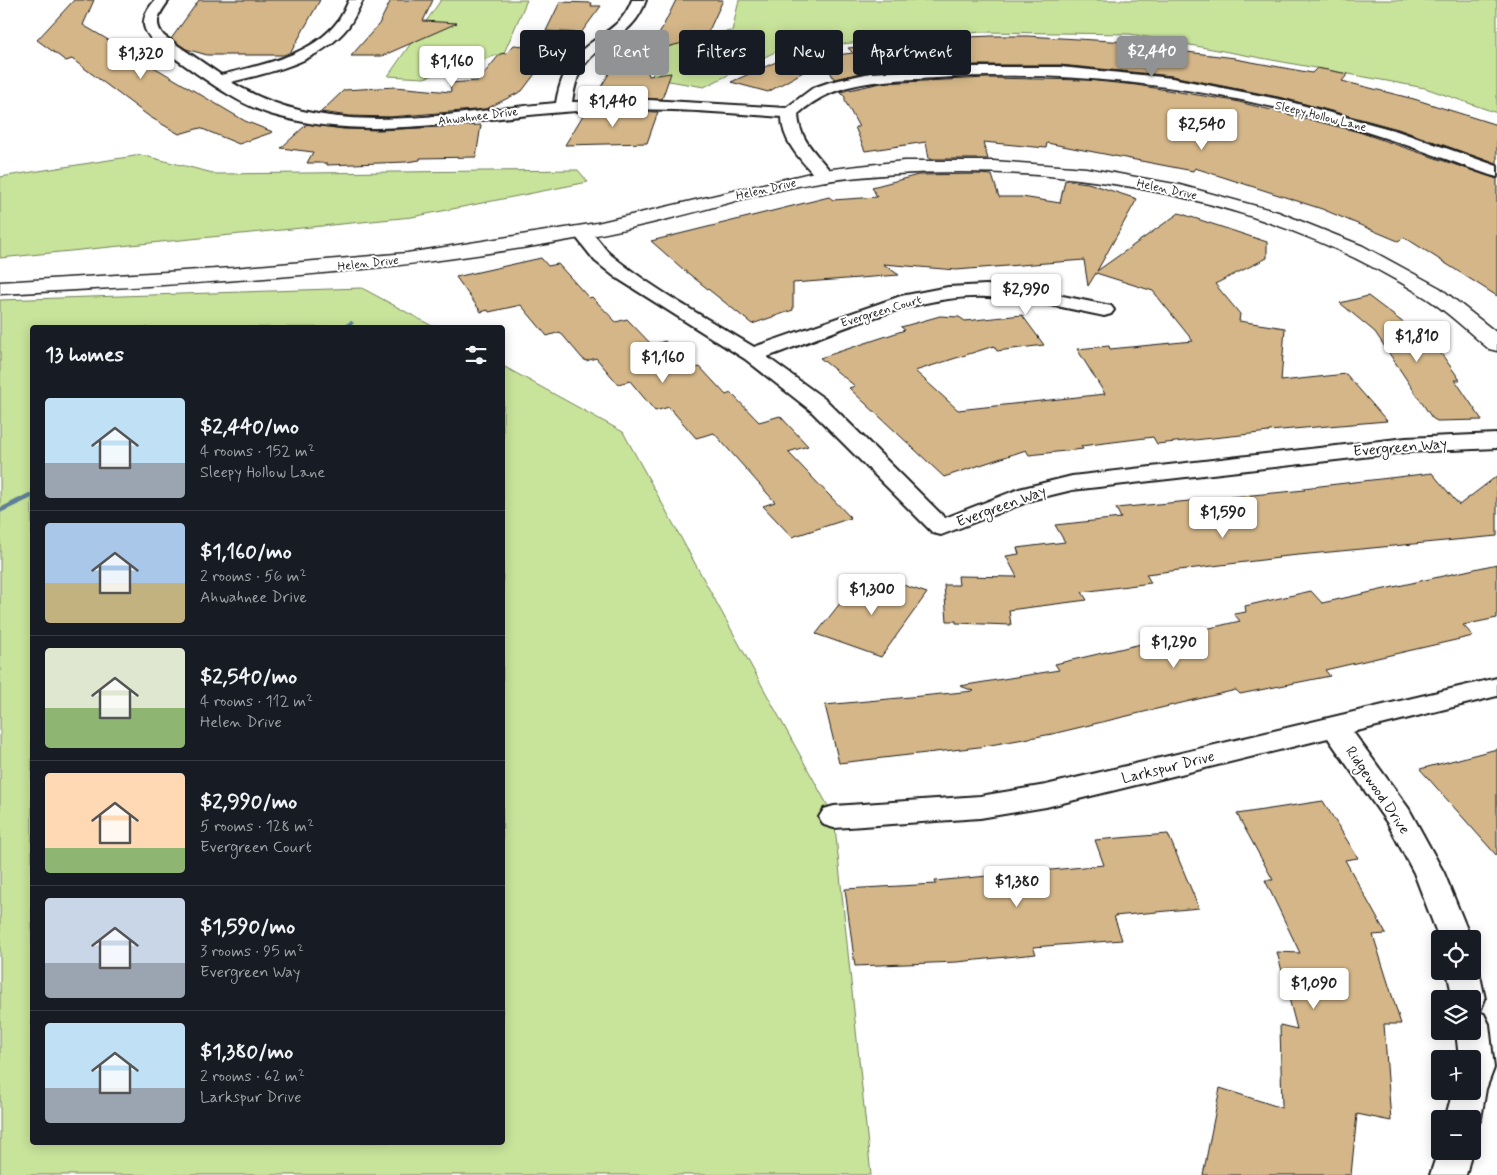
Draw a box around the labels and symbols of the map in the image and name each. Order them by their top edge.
pin: $2,440 [1111,36,1193,78]
pin: $1,320 [100,38,182,80]
pin: $1,160 [411,46,493,88]
pin: $1,440 [572,86,654,128]
street label: Sleepy Hollow Lane [1273,98,1368,136]
street label: Ahwahnee Drive [437,104,519,130]
pin: $2,540 [1161,108,1243,151]
street label: Helen Drive [735,175,798,205]
street label: Helen Drive [1135,176,1198,204]
street label: Helen Drive [337,253,399,275]
pin: $2,990 [985,274,1067,316]
street label: Evergreen Court [839,292,924,332]
pin: $1,810 [1376,320,1458,363]
pin: $1,160 [622,342,704,384]
street label: Evergreen Way [1352,434,1448,463]
street label: Evergreen Way [954,481,1049,533]
pin: $1,590 [1182,496,1264,539]
pin: $1,300 [831,574,913,616]
pin: $1,290 [1133,626,1215,669]
street label: Ridgewood Drive [1339,743,1414,839]
street label: Larkspur Drive [1120,747,1217,789]
pin: $1,380 [976,866,1058,908]
pin: $1,090 [1273,968,1355,1010]

